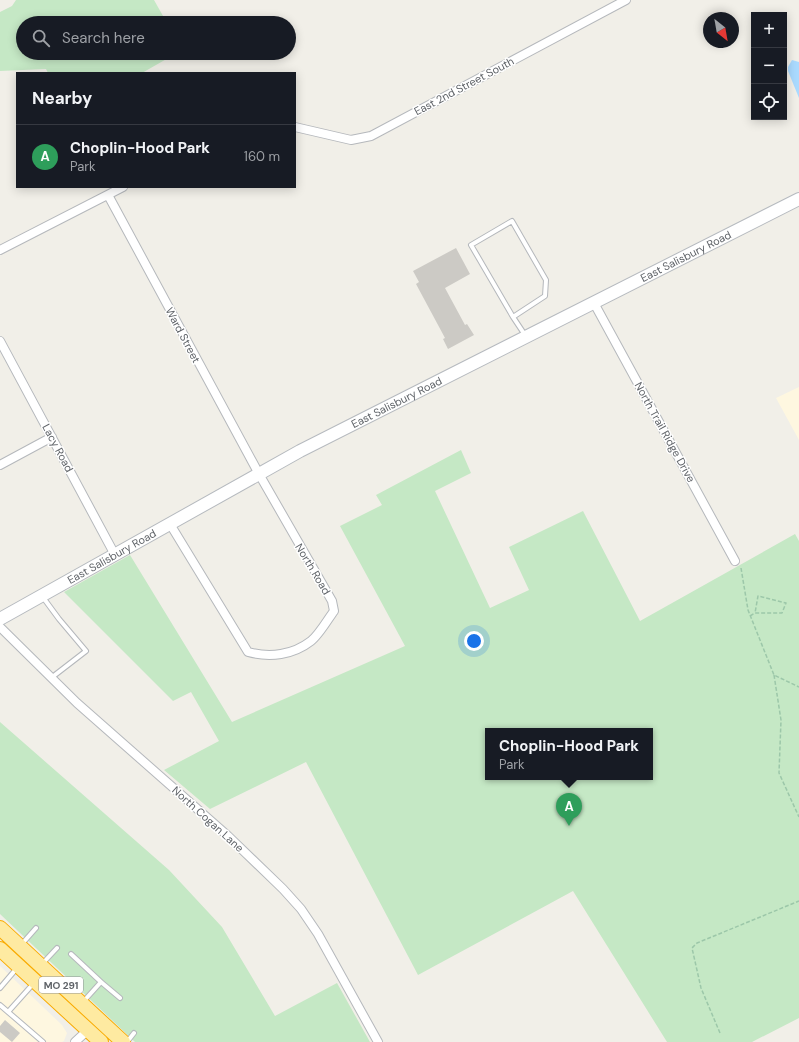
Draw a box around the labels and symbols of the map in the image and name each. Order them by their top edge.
north arrow [703,12,739,48]
street label: East 2nd Street South [412,54,516,118]
street label: East Salisbury Road [638,227,734,285]
street label: Ward Street [163,305,203,365]
street label: East Salisbury Road [349,373,444,431]
street label: North Trail Ridge Drive [632,379,698,485]
street label: Lacy Road [39,421,77,475]
street label: East Salisbury Road [65,526,159,587]
street label: North Road [292,541,334,597]
your location [464,631,484,651]
street label: North Cogan Lane [169,783,247,855]
pin: A [556,793,582,826]
road number: MO 291 [39,977,83,993]

